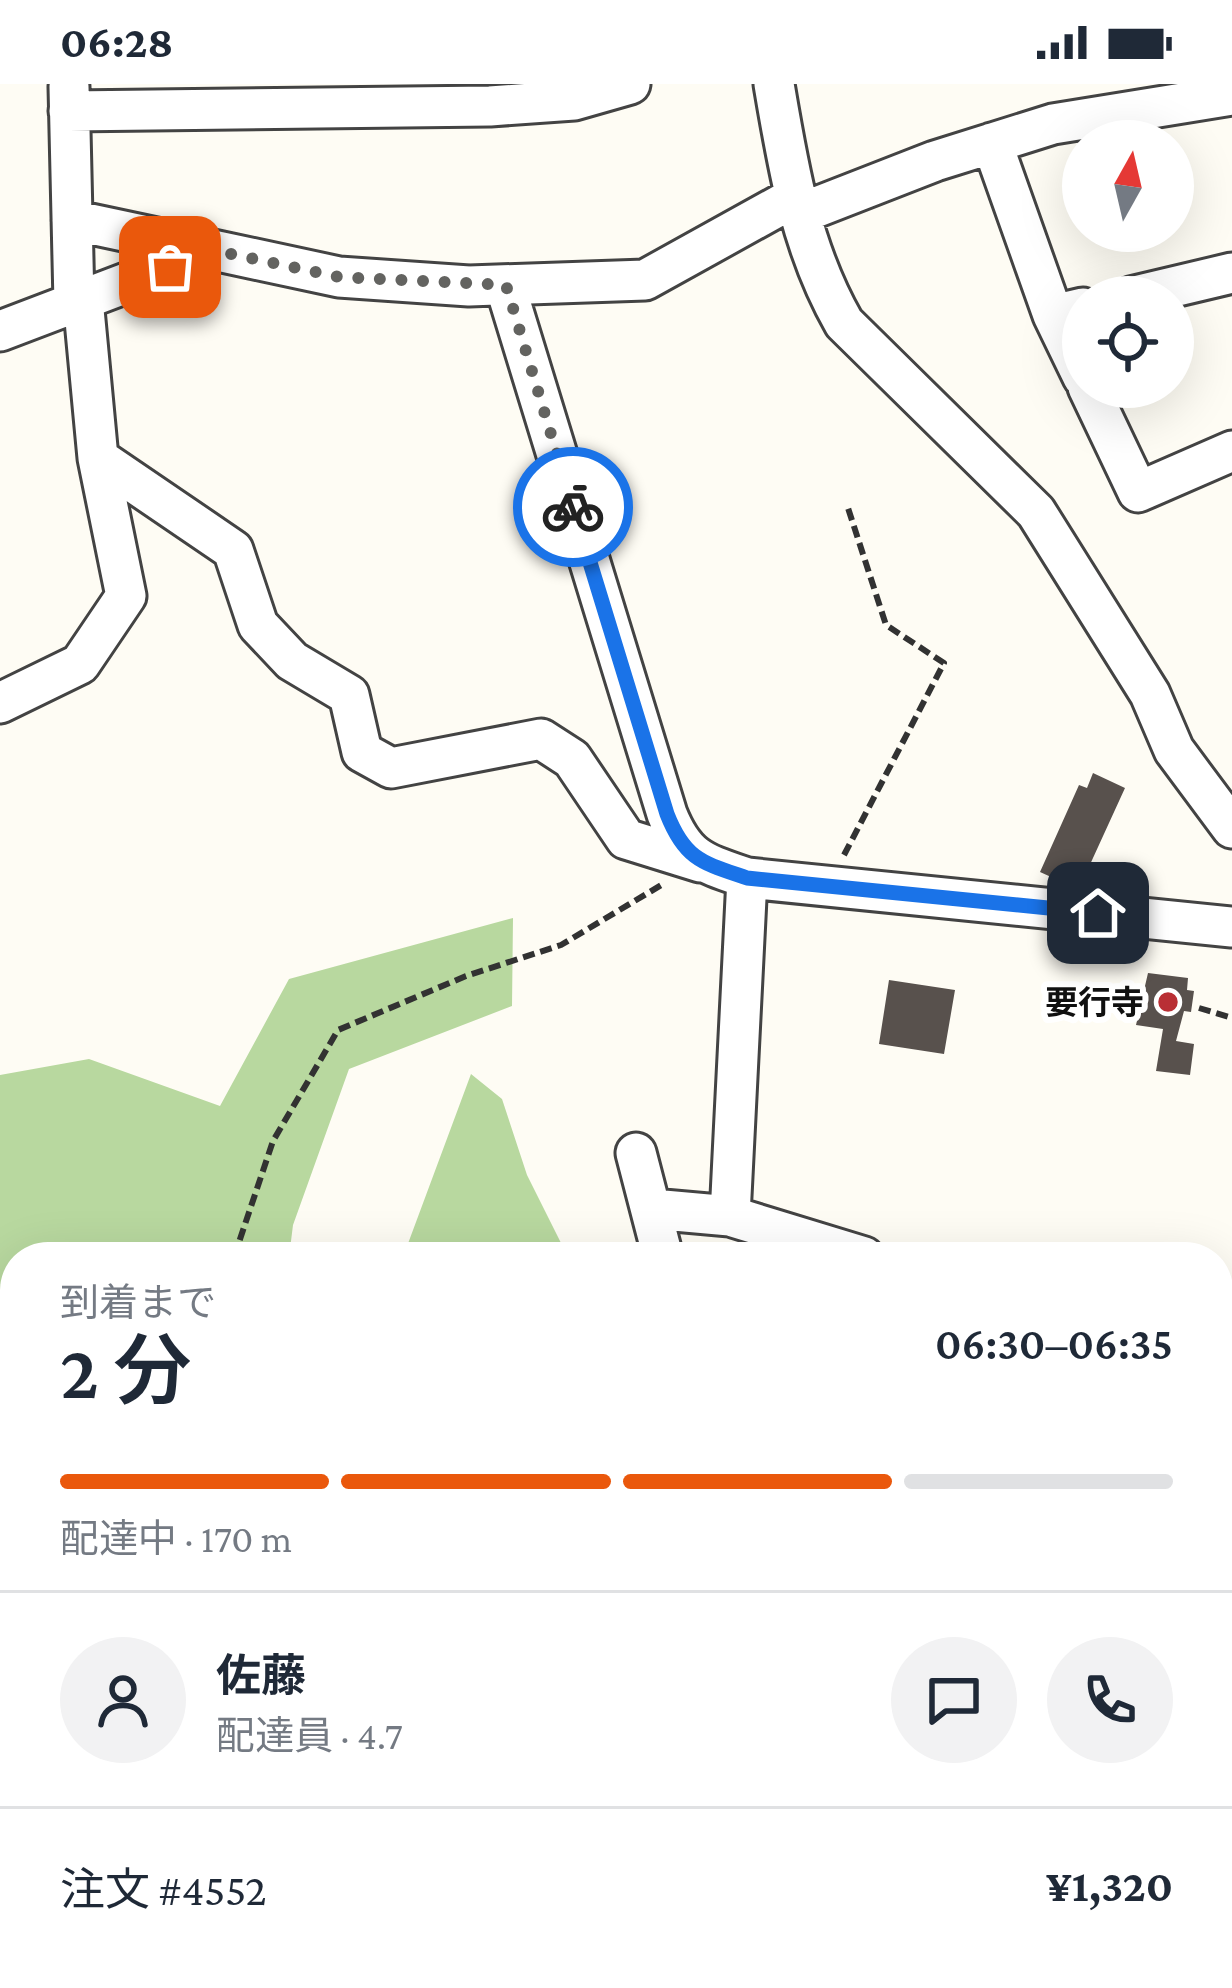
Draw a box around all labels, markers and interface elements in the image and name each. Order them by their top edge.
text: 06:28 [60,17,174,67]
north arrow [1062,120,1194,252]
map controls [1062,120,1194,408]
pin [119,216,221,318]
icon: bag [137,234,203,300]
button: locate [1062,276,1194,408]
courier [513,447,633,567]
icon: bike [540,474,606,540]
pin [1047,862,1149,964]
icon: home [1065,880,1131,946]
place label: 要行寺 [1045,984,1144,1021]
marker: 要行寺 [1155,989,1181,1015]
text: 到着まで [60,1281,216,1324]
text: 06:30–06:35 [935,1319,1173,1369]
text: 2 分 [60,1328,192,1415]
text: 配達中 · 170 m [60,1517,292,1560]
button: person [60,1637,186,1763]
button: chat [891,1637,1017,1763]
button: phone [1047,1637,1173,1763]
text: 佐藤 [216,1651,306,1701]
text: 配達員 · 4.7 [216,1714,403,1757]
text: ¥1,320 [1046,1861,1173,1911]
text: 注文 #4552 [60,1865,267,1915]

